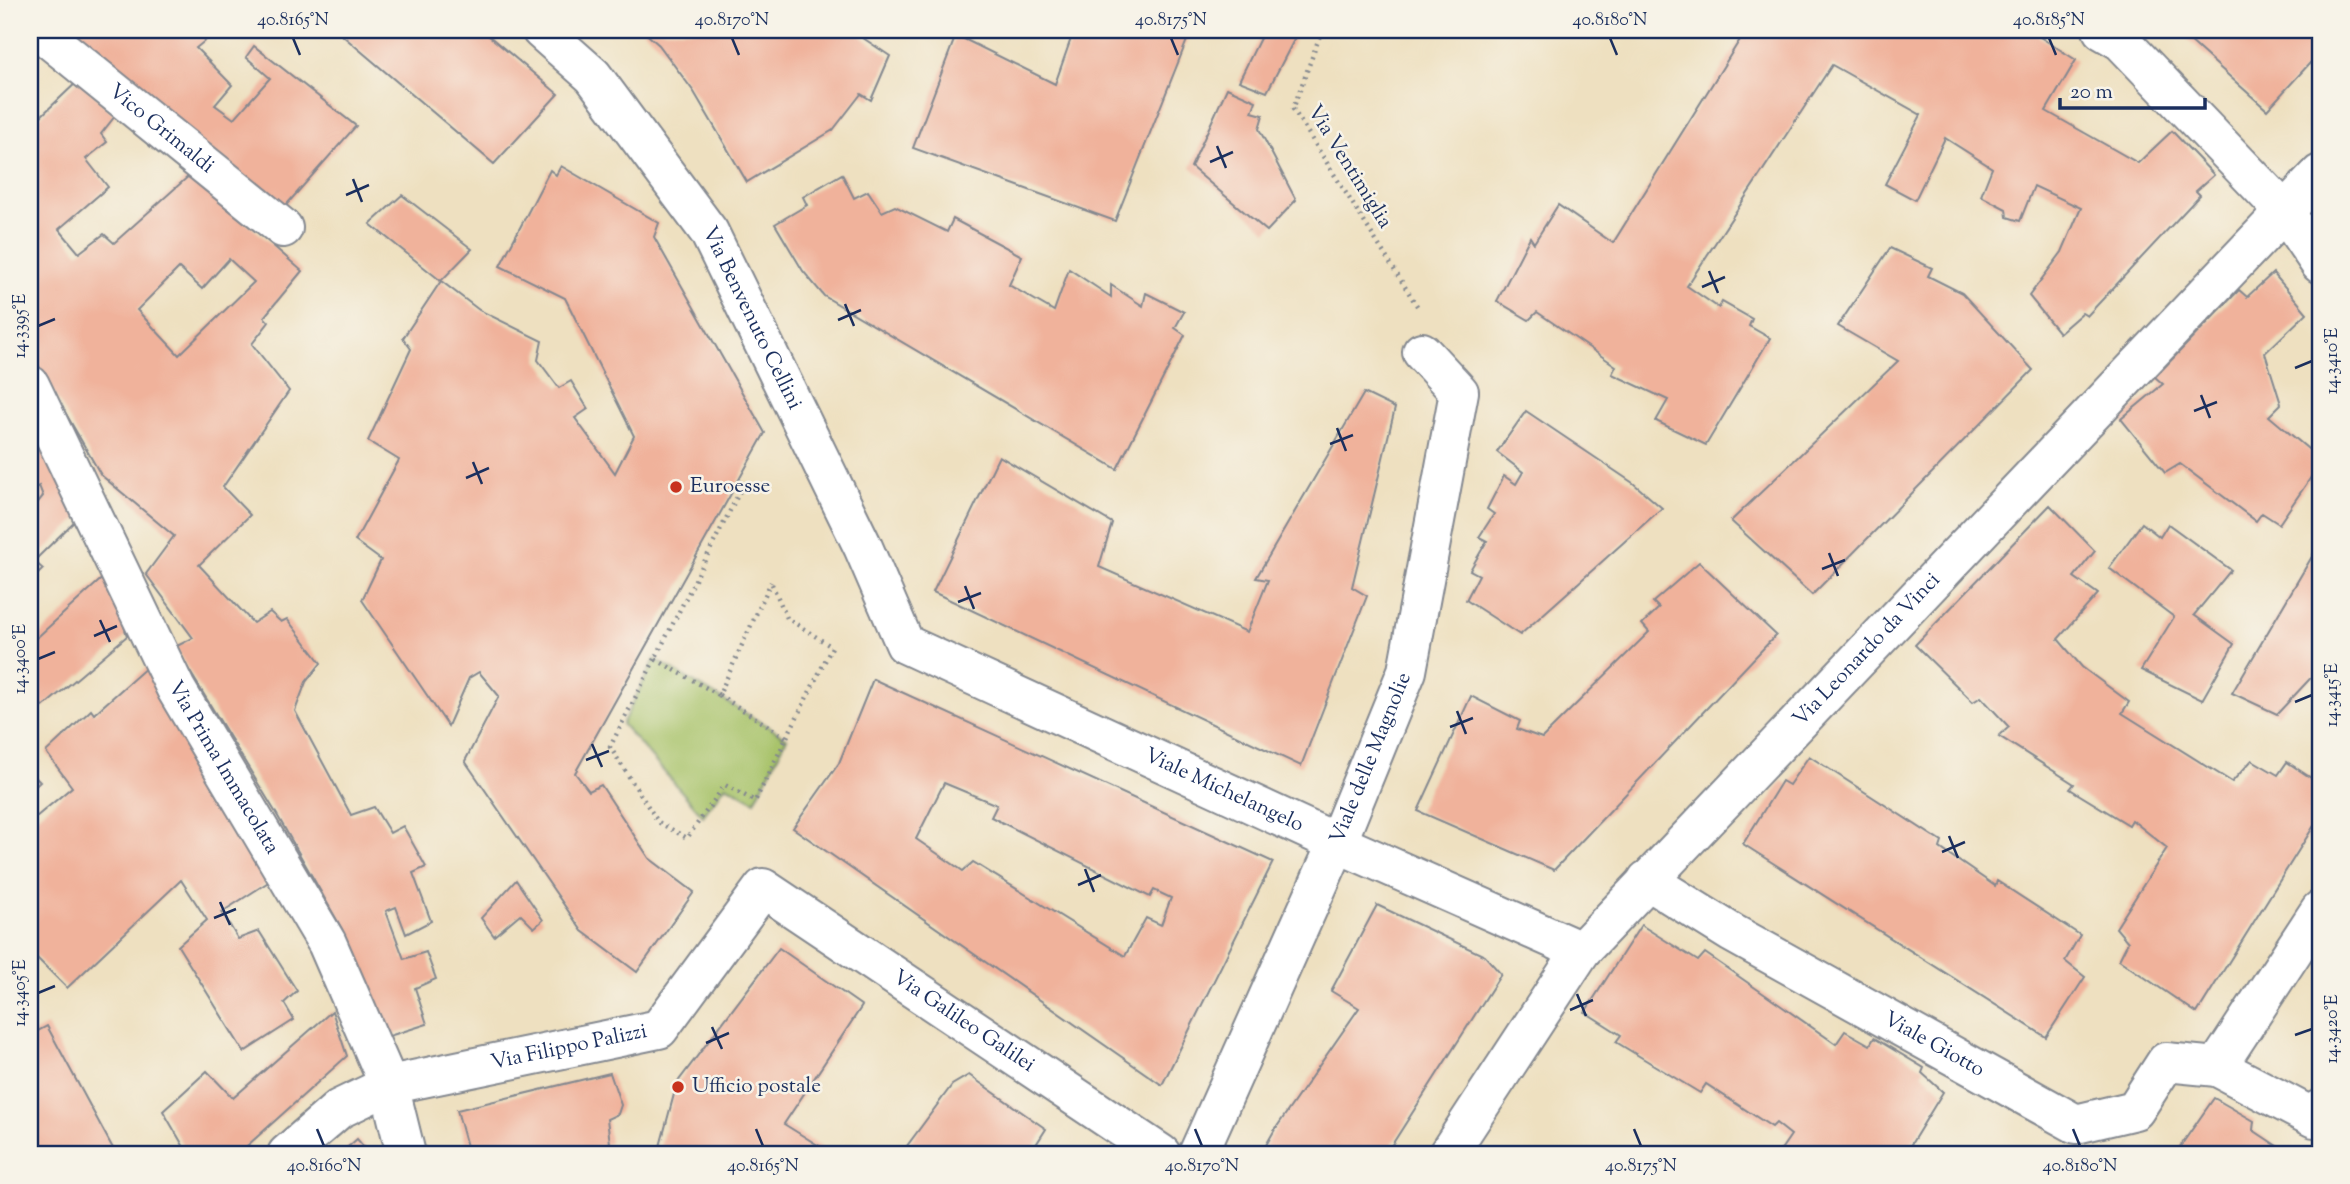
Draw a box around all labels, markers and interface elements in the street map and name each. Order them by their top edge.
text: 40.8165°N [257,8,329,34]
text: 40.8170°N [695,8,769,34]
text: 40.8175°N [1135,8,1207,34]
text: 40.8180°N [1573,8,1647,34]
text: 40.8185°N [2013,8,2085,34]
scale bar [2060,66,2205,110]
street label: Vico Grimaldi [101,77,220,181]
text: 20 m [2070,78,2113,108]
street label: Via Ventimiglia [1299,99,1399,235]
street label: Via Benvenuto Cellini [694,222,809,415]
text: 14.3395°E [8,294,34,358]
text: 14.3410°E [2320,328,2346,394]
place label: Euroesse [690,472,770,502]
marker: Euroesse [668,479,684,495]
street label: Via Leonardo da Vinci [1787,566,1948,734]
text: 14.3400°E [8,624,34,694]
text: 14.3415°E [2320,663,2346,727]
street label: Viale delle Magnolie [1323,668,1420,849]
street label: Via Prima Immacolata [160,676,286,860]
street label: Viale Michelangelo [1139,741,1308,840]
text: 14.3405°E [8,959,34,1027]
street label: Via Galileo Galilei [886,963,1041,1080]
text: 14.3420°E [2320,994,2346,1064]
street label: Viale Giotto [1878,1005,1990,1085]
street label: Via Filippo Palizzi [488,1017,650,1079]
place label: Ufficio postale [692,1072,821,1102]
marker: Ufficio postale [670,1079,686,1095]
text: 40.8160°N [287,1154,361,1180]
text: 40.8165°N [727,1154,799,1180]
text: 40.8170°N [1165,1154,1239,1180]
text: 40.8175°N [1605,1154,1677,1180]
text: 40.8180°N [2043,1154,2117,1180]

